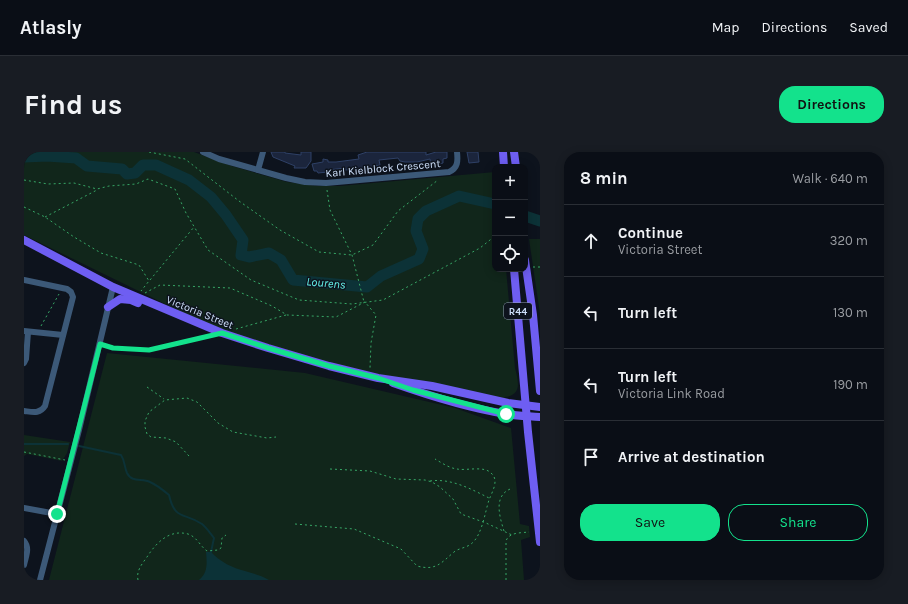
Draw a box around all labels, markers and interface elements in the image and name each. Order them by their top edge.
text: Atlasly [20,17,82,39]
text: Map [712,19,740,36]
text: Directions [762,19,827,36]
text: Saved [849,19,888,36]
button: Directions [779,86,884,123]
text: Find us [24,88,123,121]
street label: Karl Kielblock Crescent [325,157,441,180]
map controls [492,164,528,272]
button: + [492,164,528,200]
text: 8 min [580,168,628,188]
text: Walk · 640 m [793,171,868,186]
button: − [492,200,528,236]
text: Continue [618,224,683,242]
icon: ahead [580,230,602,252]
text: 320 m [830,233,868,248]
button: locate [492,236,528,272]
text: Victoria Street [618,242,702,257]
water label: Lourens [306,274,347,292]
street label: Victoria Street [164,293,235,332]
icon: left [580,302,602,324]
road number: R44 [504,303,532,319]
text: Turn left [618,304,677,322]
text: 130 m [833,305,868,320]
text: Turn left [618,368,677,386]
icon: left [580,374,602,396]
text: 190 m [833,377,868,392]
text: Victoria Link Road [618,386,725,401]
route start [497,405,515,423]
icon: arrive [580,446,602,468]
text: Arrive at destination [618,448,765,466]
button: Save [580,504,720,541]
button: Share [728,504,868,541]
route end [48,505,66,523]

